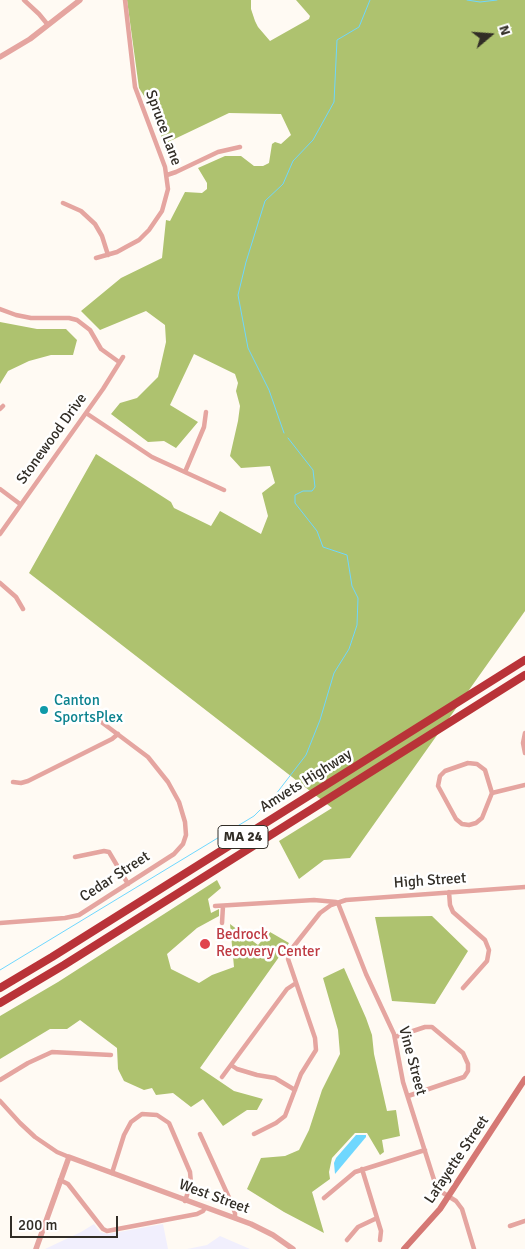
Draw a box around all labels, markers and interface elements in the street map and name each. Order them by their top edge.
north arrow [465,10,515,60]
text: N [495,23,514,37]
street label: Spruce Lane [141,88,185,168]
street label: Stonewood Drive [13,390,91,488]
place label: Canton SportsPlex [54,692,123,727]
marker: Canton SportsPlex [38,704,50,716]
street label: Amvets Highway [257,745,355,817]
road number: MA 24 [218,826,268,849]
street label: Cedar Street [77,848,153,906]
street label: High Street [393,869,467,893]
place label: Bedrock Recovery Center [216,926,320,961]
marker: Bedrock Recovery Center [198,937,212,951]
street label: Vine Street [394,1024,430,1098]
street label: Lafayette Street [421,1113,493,1207]
street label: West Street [176,1176,252,1218]
scale bar [12,1206,120,1238]
text: 200 m [18,1216,58,1234]

